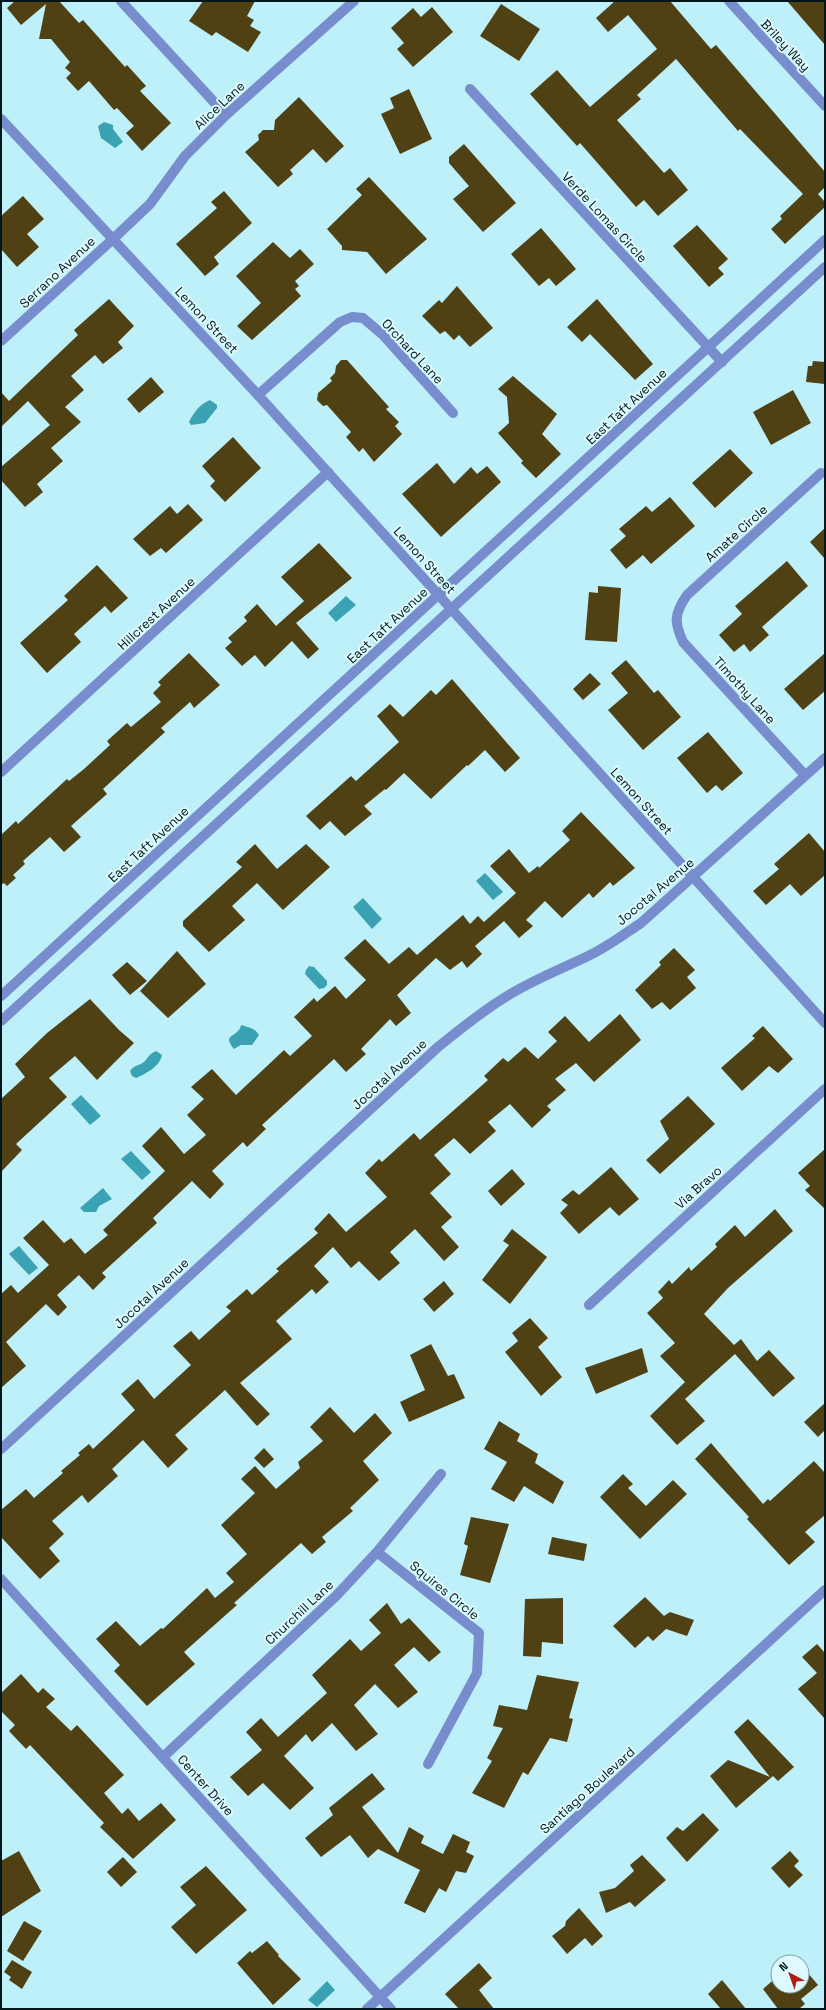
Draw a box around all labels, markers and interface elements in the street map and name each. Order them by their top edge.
street label: Briley Way [757,16,814,75]
street label: Alice Lane [190,77,248,133]
street label: Verde Lomas Circle [558,168,651,266]
street label: Serrano Avenue [16,233,99,312]
street label: Lemon Street [171,283,242,357]
street label: Orchard Lane [378,315,447,388]
street label: East Taft Avenue [582,364,670,448]
street label: Amate Circle [702,501,771,566]
street label: Lemon Street [390,523,459,598]
street label: Hillcrest Avenue [114,573,199,654]
street label: East Taft Avenue [343,583,431,667]
street label: Timothy Lane [710,653,779,728]
street label: Lemon Street [607,764,676,839]
street label: East Taft Avenue [104,802,192,886]
street label: Jocotal Avenue [613,854,698,929]
street label: Jocotal Avenue [348,1035,430,1114]
street label: Via Bravo [671,1162,725,1213]
street label: Jocotal Avenue [110,1254,192,1333]
street label: Squires Circle [406,1557,483,1624]
street label: Churchill Lane [261,1576,337,1648]
street label: Santiago Boulevard [536,1743,638,1837]
street label: Center Drive [174,1751,238,1820]
north arrow [770,1954,810,1994]
text: N [776,1959,791,1974]

